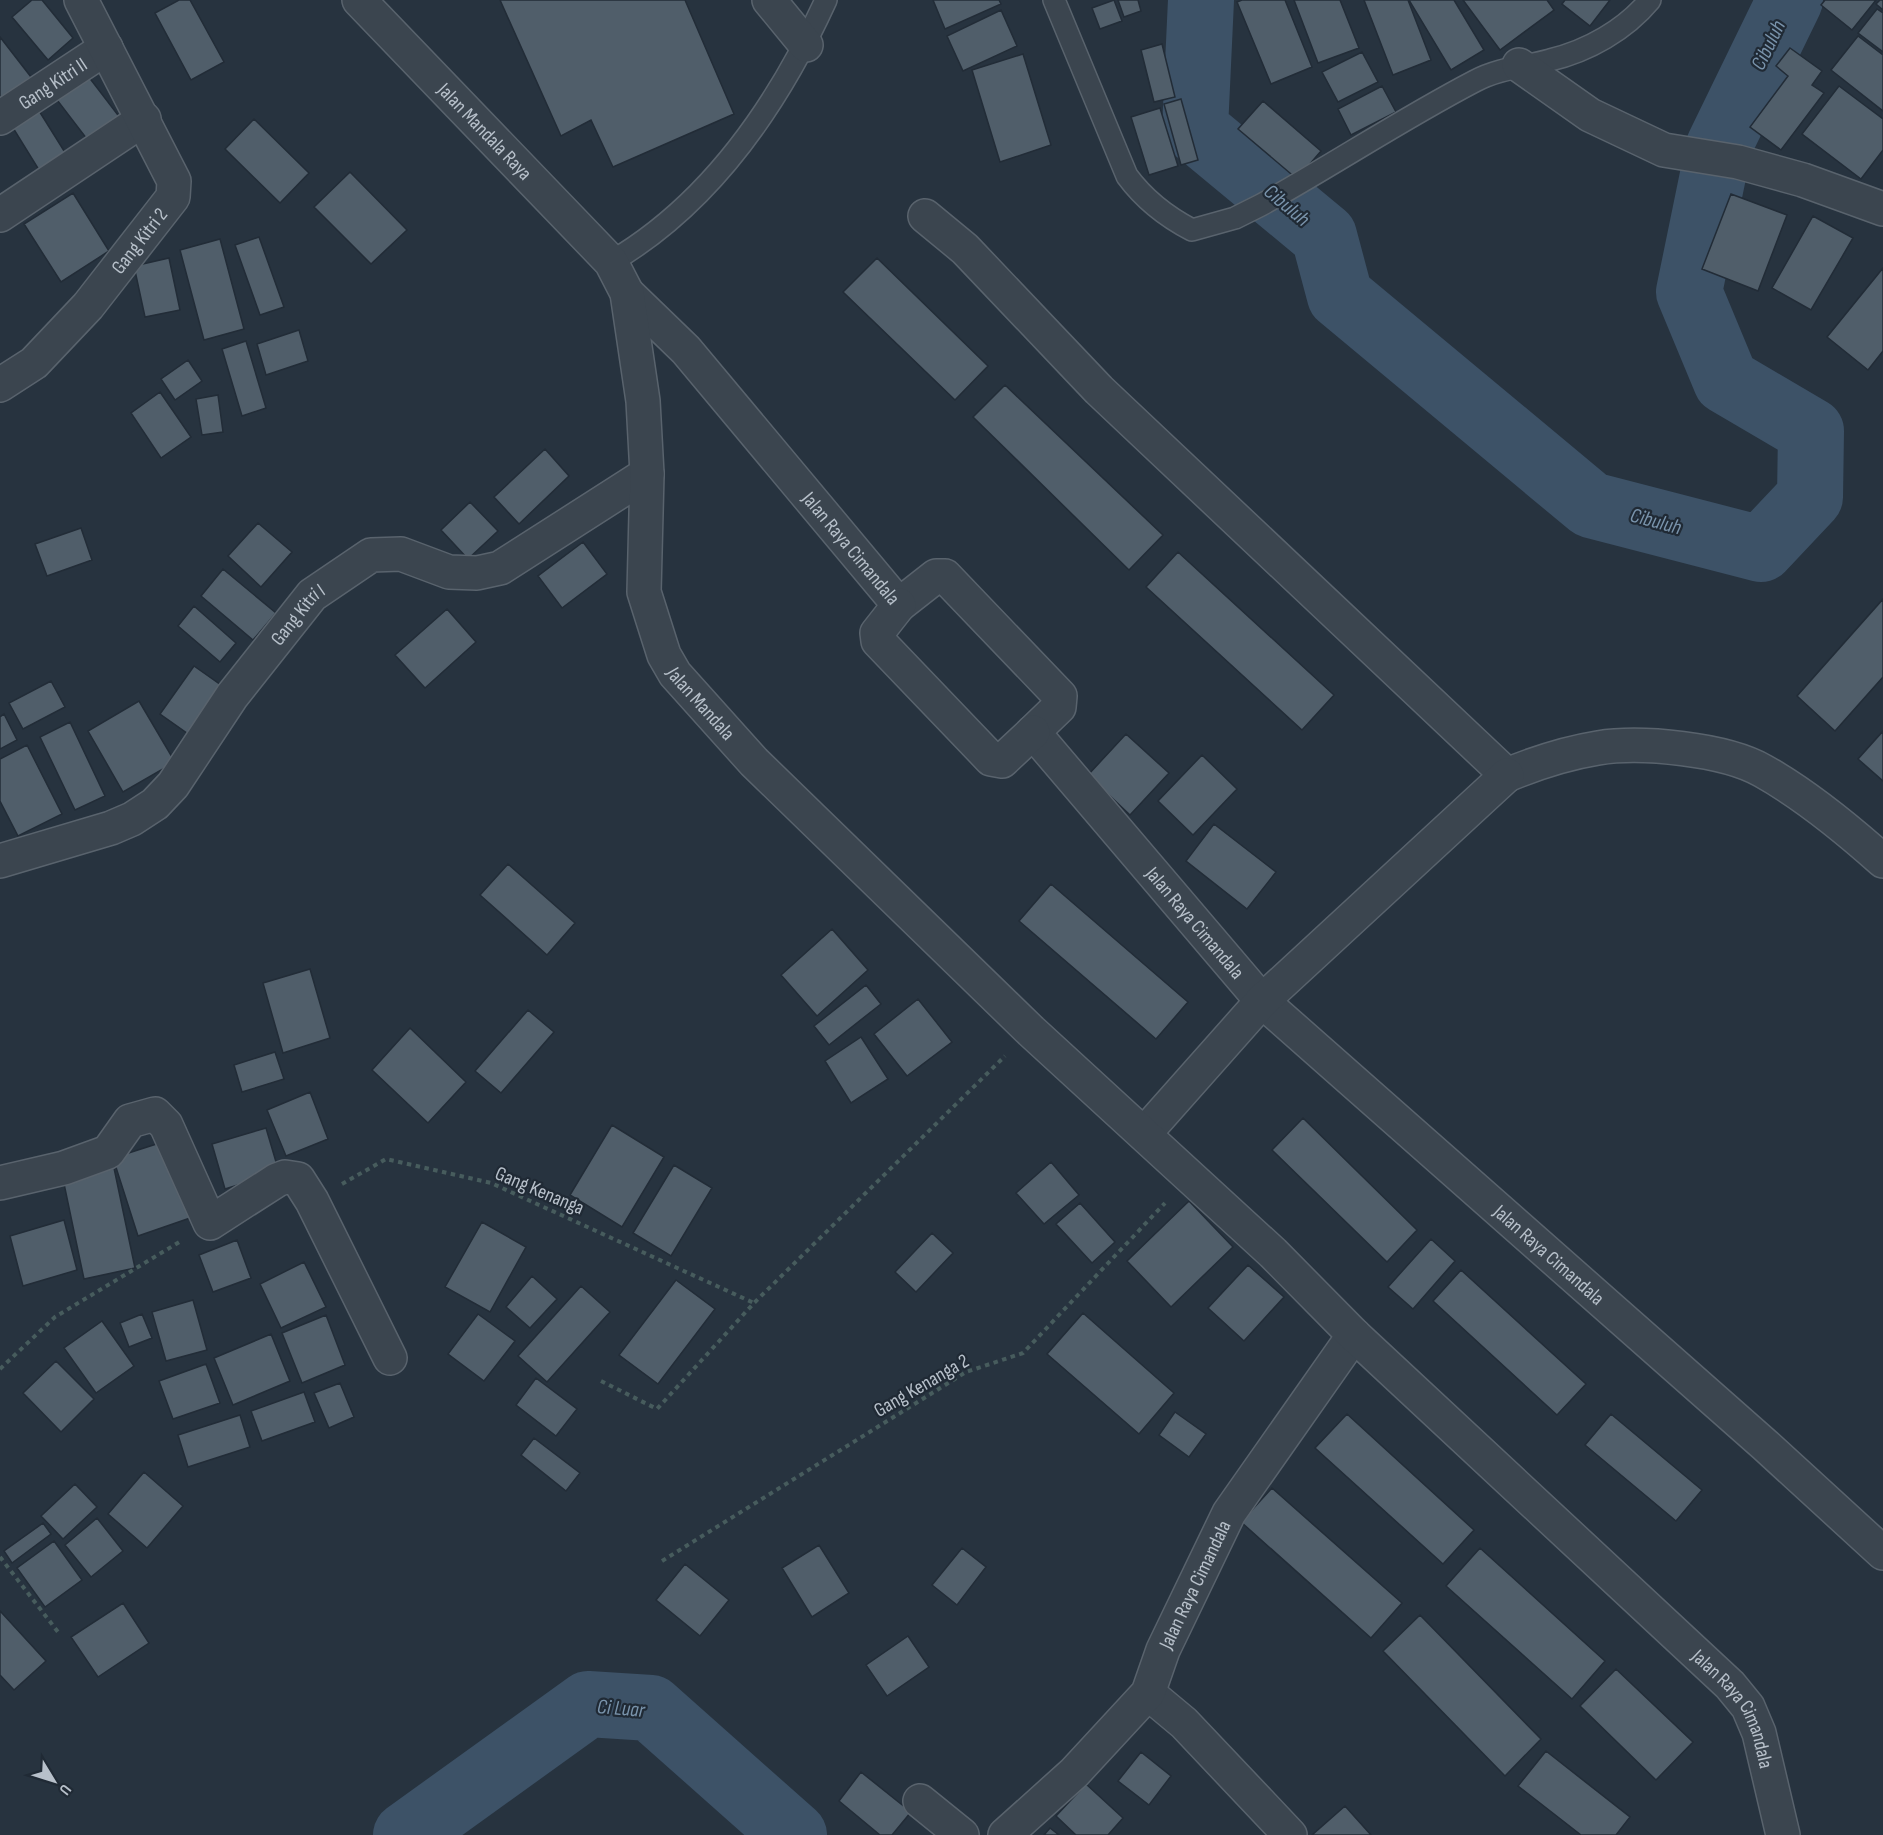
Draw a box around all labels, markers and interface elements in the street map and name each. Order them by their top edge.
water label: Cibuluh [1746,16,1791,74]
street label: Gang Kitri II [14,53,92,115]
street label: Jalan Mandala Raya [432,78,537,185]
water label: Cibuluh [1259,179,1315,232]
street label: Gang Kitri 2 [107,203,173,279]
street label: Jalan Raya Cimandala [796,486,905,610]
water label: Cibuluh [1627,503,1684,540]
street label: Gang Kitri I [266,579,330,650]
street label: Jalan Mandala [660,662,740,746]
street label: Jalan Raya Cimandala [1139,861,1249,984]
street label: Gang Kenanga [492,1161,588,1220]
street label: Jalan Raya Cimandala [1487,1199,1609,1311]
street label: Gang Kenanga 2 [870,1349,973,1423]
street label: Jalan Raya Cimandala [1154,1517,1237,1654]
street label: Jalan Raya Cimandala [1686,1644,1778,1771]
water label: Ci Luar [596,1694,647,1723]
north arrow [24,1751,84,1811]
text: U [55,1780,75,1798]

